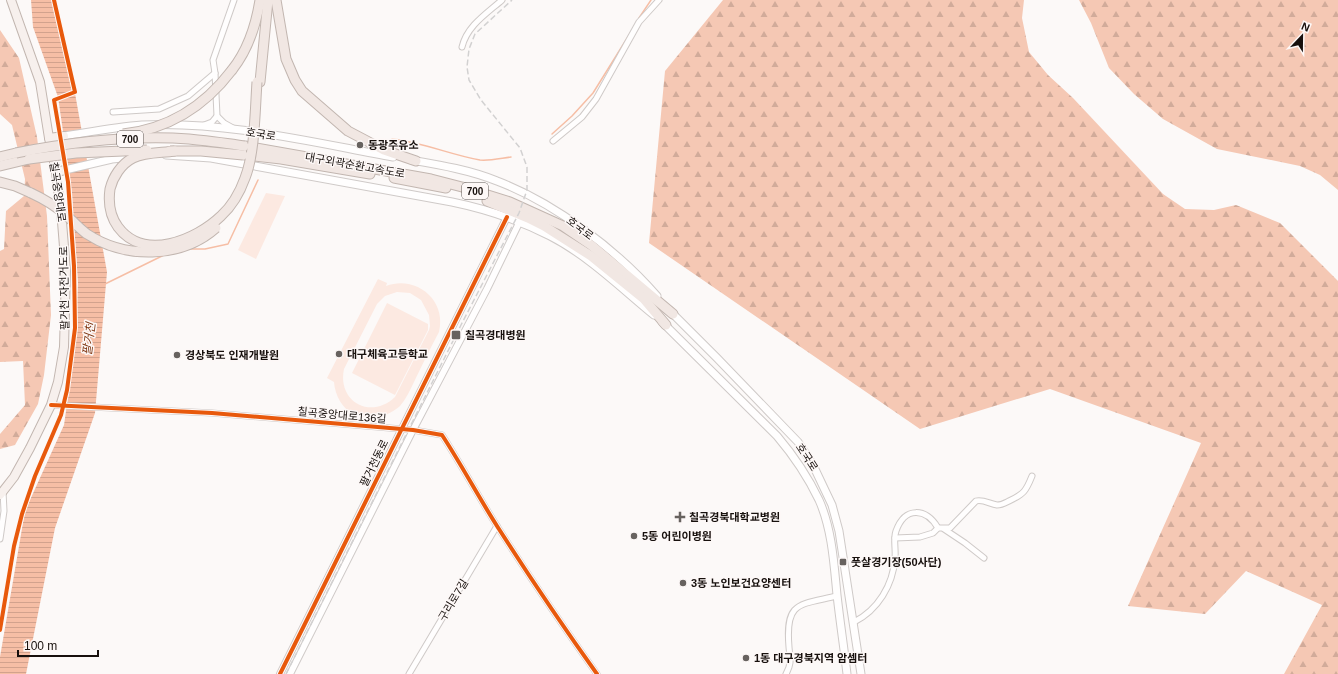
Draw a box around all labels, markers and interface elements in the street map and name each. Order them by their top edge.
north arrow [1282,16,1322,56]
text: N [1300,20,1312,34]
street label: 호국로 [245,126,277,142]
road number: 700 [117,131,143,147]
place label: 동광주유소 [368,139,419,151]
marker: 동광주유소 [355,140,365,150]
street label: 대구외곽순환고속도로 [304,150,406,180]
street label: 칠곡중앙대로 [48,161,68,223]
road number: 700 [462,183,488,199]
street label: 호국로 [564,214,596,242]
street label: 팔거천 자전거도로 [57,246,71,330]
water label: 팔거천 [80,320,98,356]
marker: 칠곡경대병원 [450,329,462,341]
place label: 칠곡경대병원 [465,329,526,341]
place label: 대구체육고등학교 [347,348,428,360]
place label: 경상북도 인재개발원 [185,349,279,361]
marker: 대구체육고등학교 [334,349,344,359]
marker: 경상북도 인재개발원 [172,350,182,360]
street label: 칠곡중앙대로136길 [297,405,387,425]
street label: 팔거천동로 [358,438,390,488]
street label: 호국로 [794,441,820,473]
marker: 칠곡경북대학교병원 [674,511,686,523]
place label: 칠곡경북대학교병원 [689,511,780,523]
place label: 5동 어린이병원 [642,530,712,542]
marker: 5동 어린이병원 [629,531,639,541]
place label: 풋살경기장(50사단) [851,556,942,568]
marker: 풋살경기장(50사단) [838,557,848,567]
street label: 구리로7길 [436,577,470,623]
place label: 3동 노인보건요양센터 [691,577,791,589]
marker: 3동 노인보건요양센터 [678,578,688,588]
scale bar [18,632,98,658]
text: 100 m [24,639,57,653]
place label: 1동 대구경북지역 암셈터 [754,652,867,664]
marker: 1동 대구경북지역 암셈터 [741,653,751,663]

